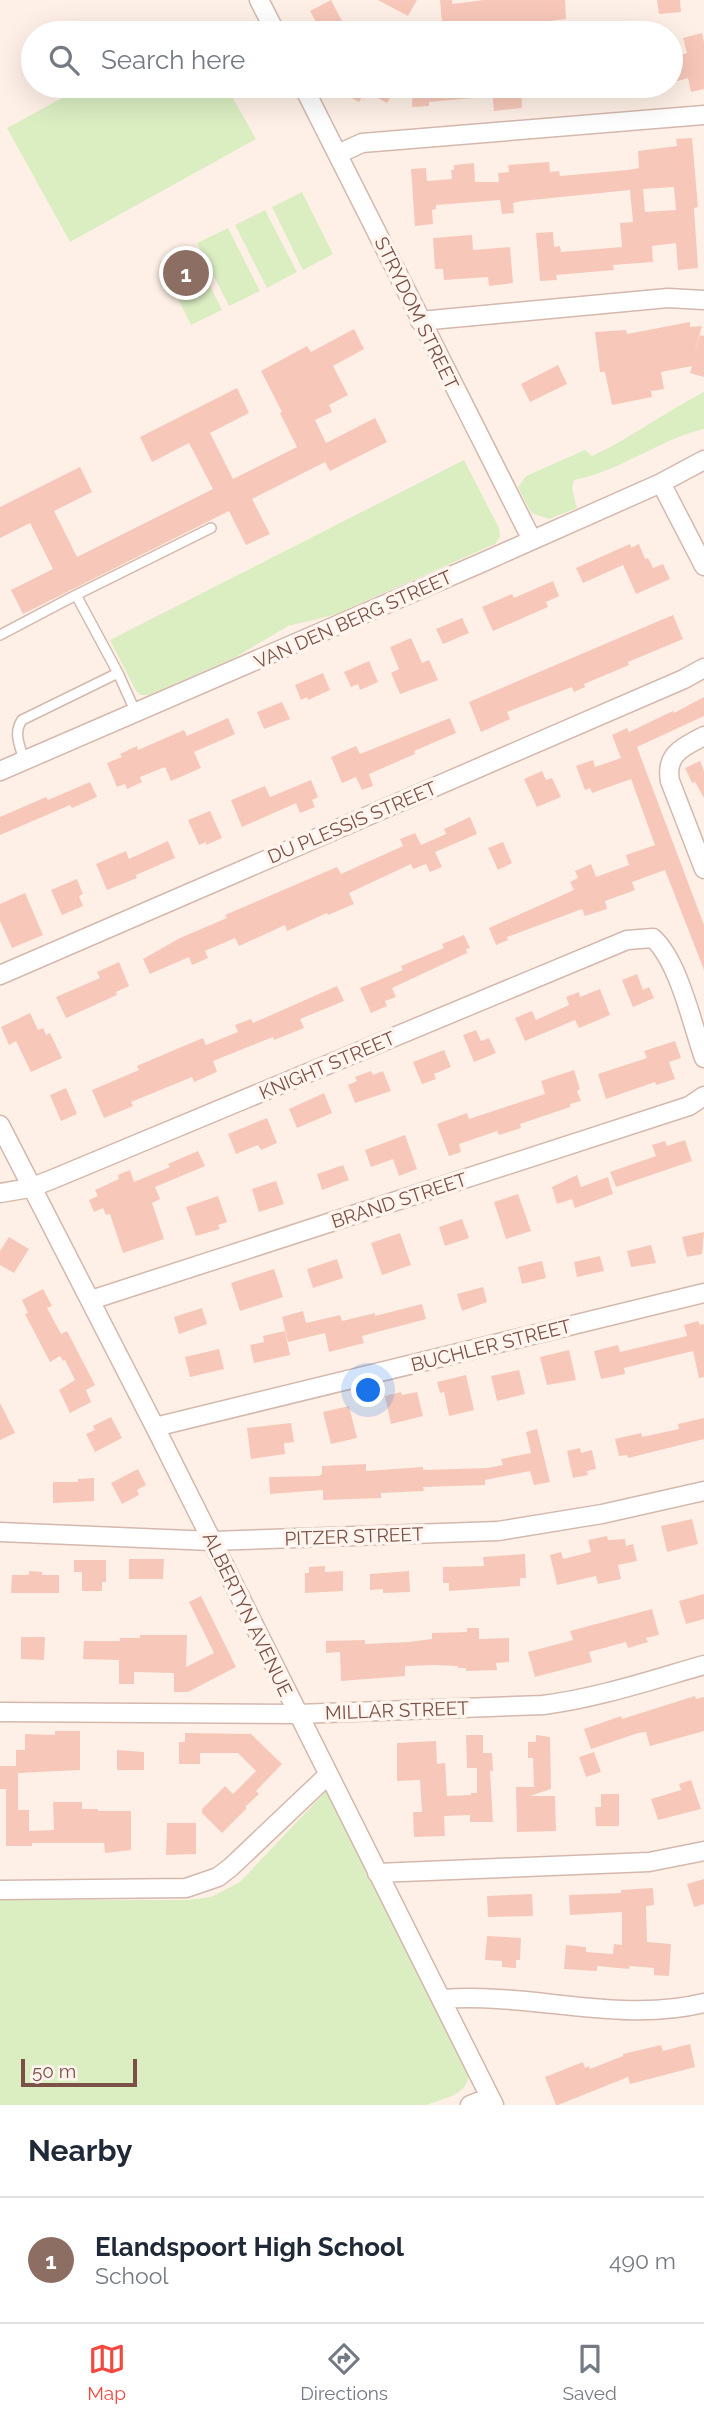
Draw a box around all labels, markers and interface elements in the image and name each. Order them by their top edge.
search box [21,21,683,98]
icon: search [45,41,83,79]
text: Search here [101,45,245,75]
street label: STRYDOM STREET [371,233,464,393]
pin: 1 [163,247,209,299]
street label: VAN DEN BERG STREET [251,565,456,673]
street label: DU PLESSIS STREET [264,776,440,868]
street label: KNIGHT STREET [256,1026,399,1104]
street label: BRAND STREET [328,1168,470,1232]
street label: BUCHLER STREET [409,1314,574,1376]
your location [351,1373,385,1407]
street label: PITZER STREET [284,1523,424,1549]
street label: ALBERTYN AVENUE [199,1528,297,1700]
street label: MILLAR STREET [325,1696,470,1724]
scale bar [21,2056,136,2088]
text: 50 m [32,2060,76,2082]
text: Nearby [28,2133,132,2168]
text: Elandspoort High School [95,2232,404,2262]
text: 1 [45,2247,57,2274]
text: 490 m [609,2247,676,2274]
text: School [95,2262,169,2289]
tab: Map [87,2340,126,2404]
tab: Directions [300,2340,388,2404]
tab: Saved [562,2340,617,2404]

